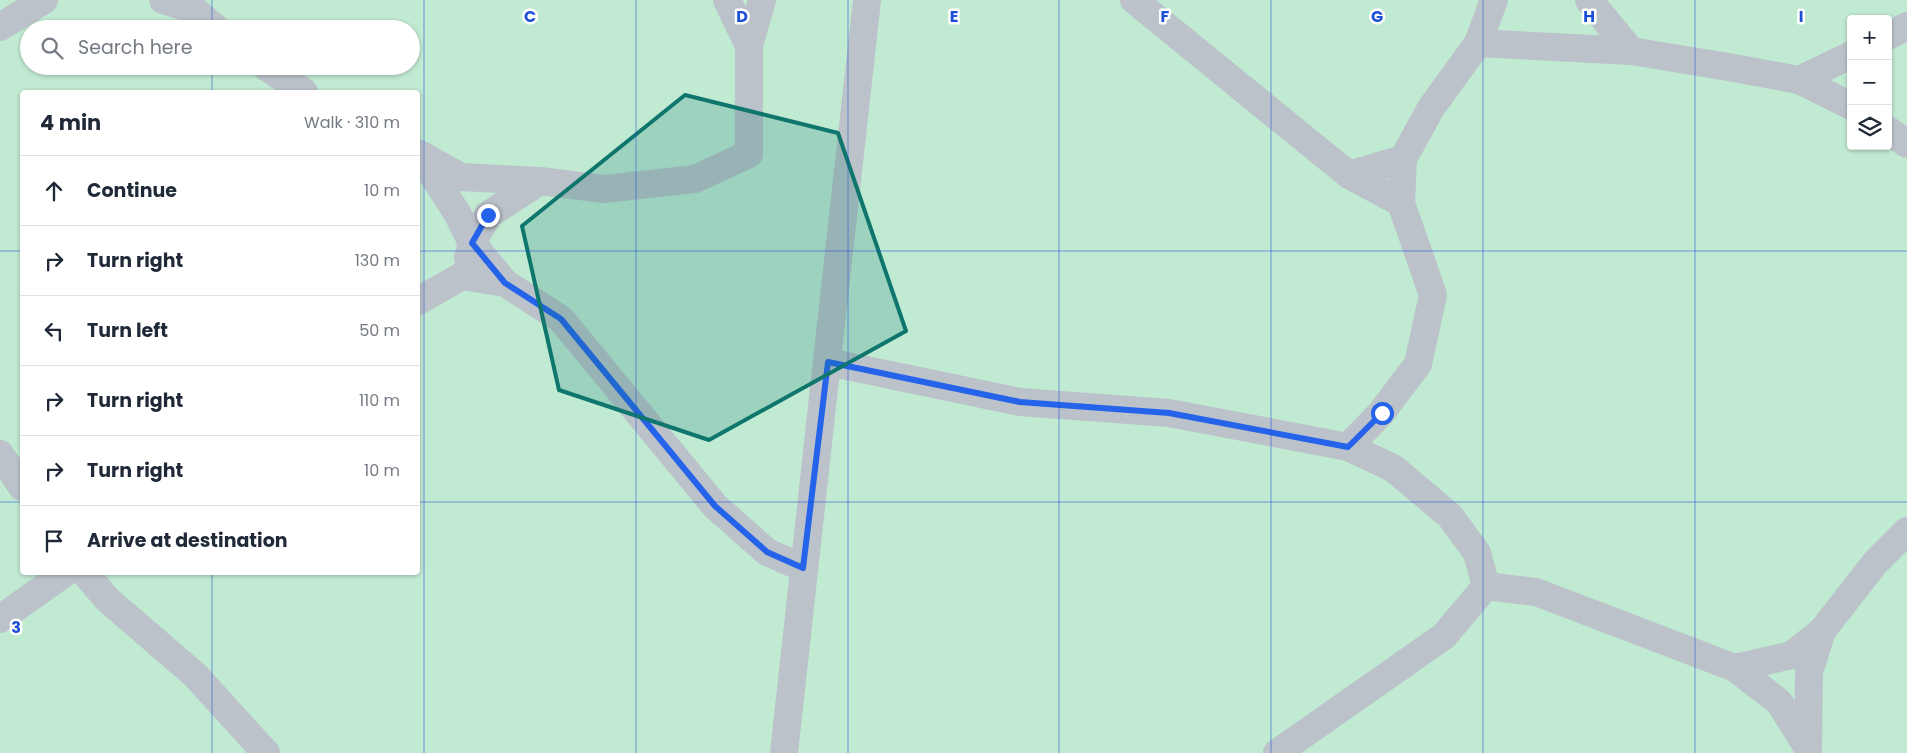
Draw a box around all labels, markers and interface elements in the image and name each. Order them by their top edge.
text: C [524,5,536,28]
text: D [736,5,748,28]
text: E [950,5,958,28]
text: F [1161,5,1170,28]
text: G [1371,5,1383,28]
text: H [1583,5,1595,28]
text: I [1799,5,1803,28]
map controls [1847,15,1892,150]
button: + [1847,15,1892,60]
search box [20,20,420,75]
icon: search [38,34,66,62]
text: Search here [78,34,192,61]
button: − [1847,60,1892,105]
button: layers [1847,105,1892,150]
text: 4 min [40,108,101,137]
text: Walk · 310 m [304,111,400,134]
icon: ahead [40,177,68,205]
text: Continue [87,177,177,204]
text: 10 m [364,179,400,202]
route end [477,204,500,227]
icon: right [40,247,68,275]
text: Turn right [87,247,183,274]
text: 130 m [355,249,400,272]
icon: left [40,317,68,345]
text: Turn left [87,317,168,344]
text: 50 m [359,319,400,342]
icon: right [40,387,68,415]
text: Turn right [87,387,183,414]
text: 110 m [359,389,400,412]
route start [1371,402,1394,425]
icon: right [40,457,68,485]
text: Turn right [87,457,183,484]
text: 10 m [364,459,400,482]
icon: arrive [40,527,68,555]
text: Arrive at destination [87,527,288,554]
text: 3 [11,616,21,639]

